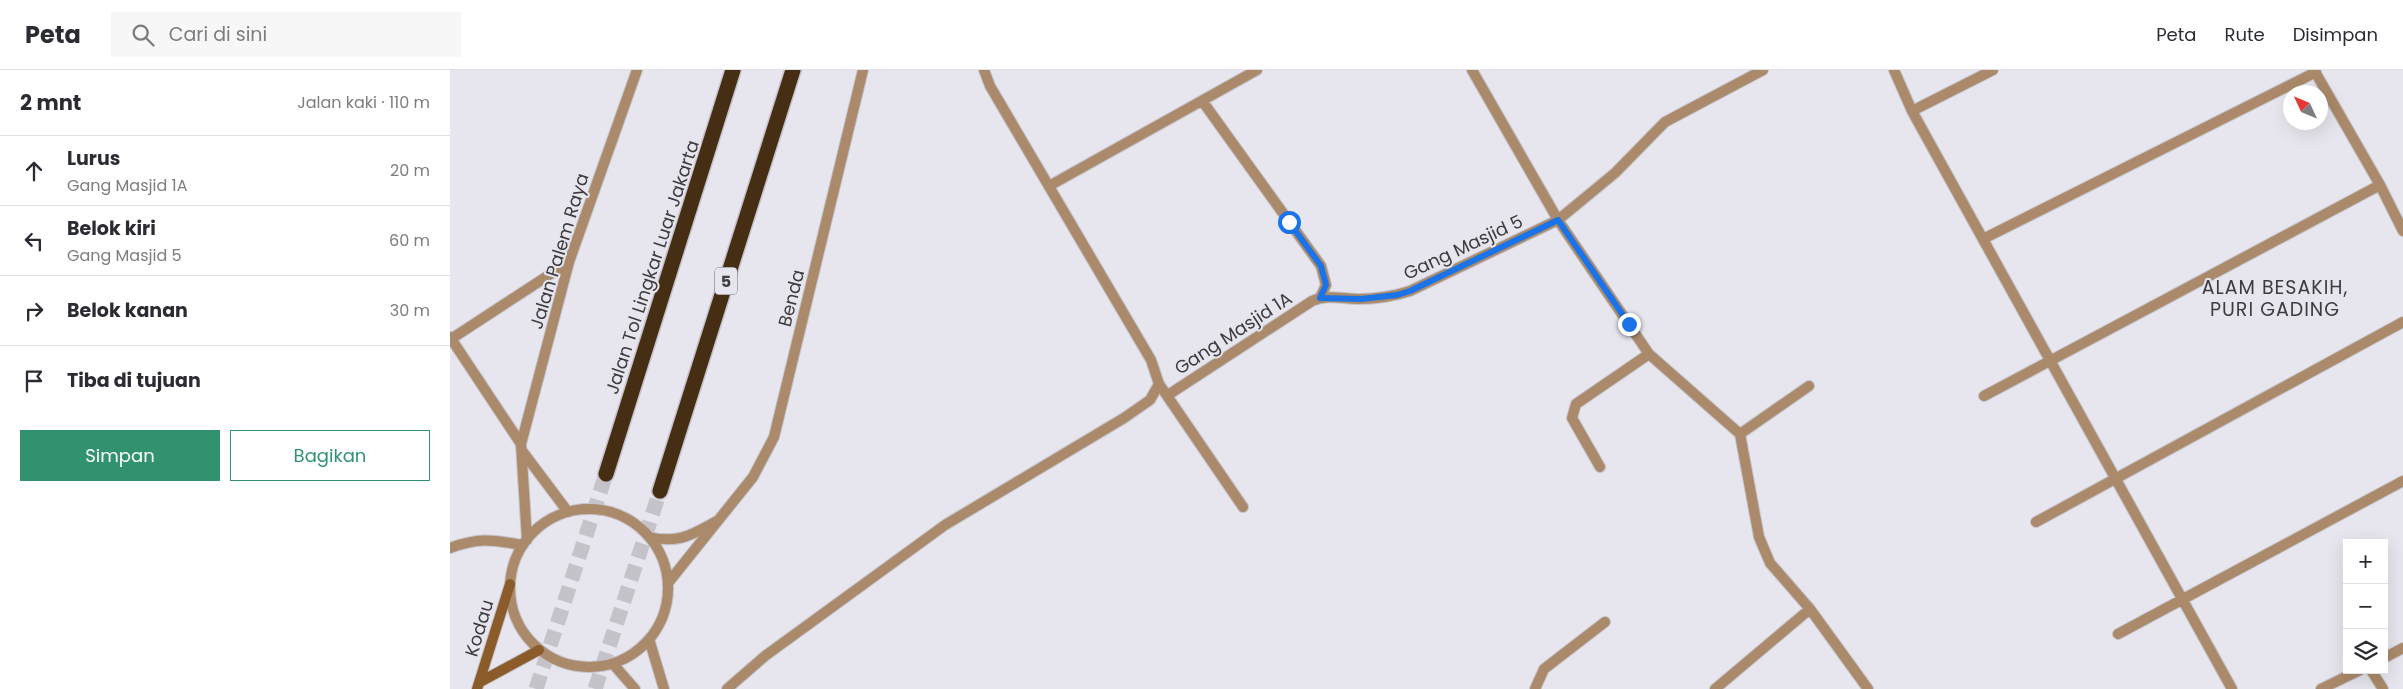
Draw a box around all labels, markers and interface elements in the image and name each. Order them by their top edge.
search box [111,12,461,57]
text: Peta [25,18,81,51]
icon: search [129,21,157,49]
text: Cari di sini [169,21,267,48]
text: Peta [2156,22,2196,47]
text: Rute [2224,22,2265,47]
text: Disimpan [2293,22,2378,47]
north arrow [2283,85,2328,130]
text: 2 mnt [20,88,81,117]
text: Jalan kaki · 110 m [297,91,430,114]
street label: Jalan Tol Lingkar Luar Jakarta [599,137,705,397]
text: Lurus [67,145,120,172]
icon: ahead [20,157,48,185]
text: 20 m [390,159,430,182]
street label: Jalan Palem Raya [523,170,595,332]
text: Gang Masjid 1A [67,174,187,197]
street label: Gang Masjid 5 [1399,208,1527,286]
route start [1278,211,1301,234]
text: Belok kiri [67,215,156,242]
icon: left [20,227,48,255]
text: 60 m [389,229,430,252]
text: Gang Masjid 5 [67,244,182,267]
street label: Benda [772,267,810,329]
road number: 5 [715,268,737,295]
district label: ALAM BESAKIH, PURI GADING [2202,274,2348,323]
street label: Gang Masjid 1A [1169,286,1297,380]
icon: right [20,297,48,325]
text: Belok kanan [67,297,188,324]
text: 30 m [390,299,430,322]
route end [1618,313,1641,336]
icon: arrive [20,367,48,395]
text: Tiba di tujuan [67,367,201,394]
button: Simpan [20,430,220,481]
button: Bagikan [230,430,430,481]
map controls [2343,539,2388,674]
button: + [2343,539,2388,584]
button: − [2343,584,2388,629]
street label: Kodau [459,597,499,659]
button: layers [2343,629,2388,674]

